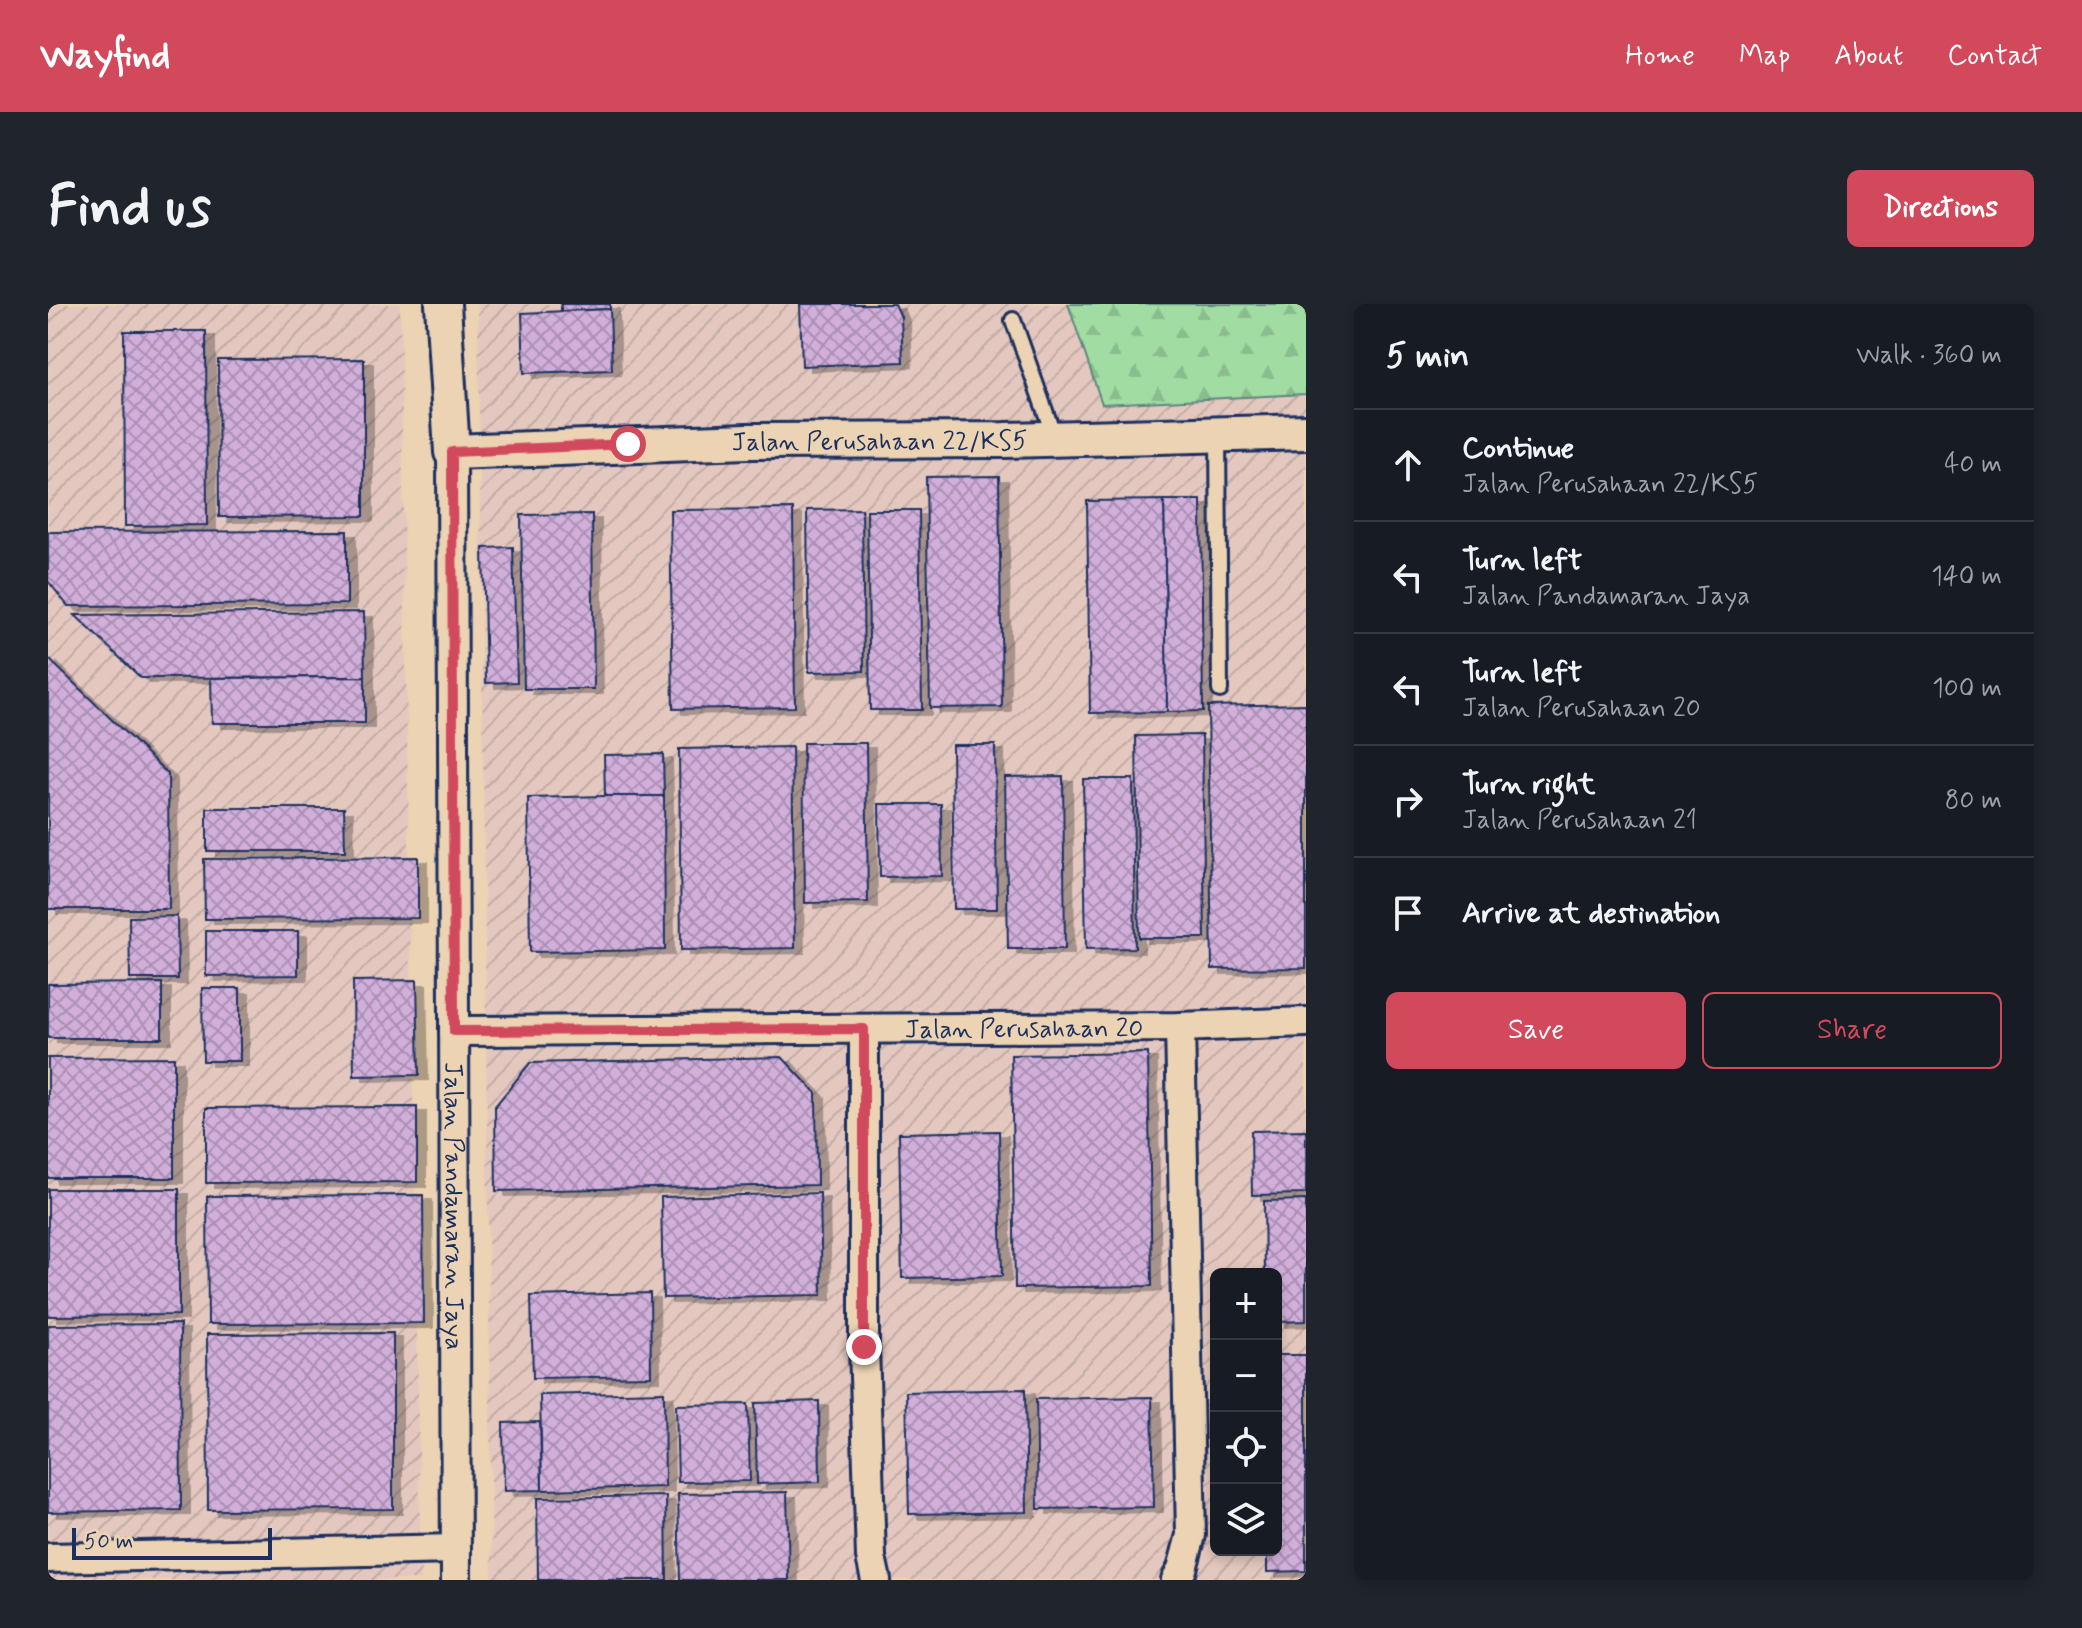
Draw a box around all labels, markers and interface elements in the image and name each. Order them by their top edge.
text: Wayfind [40,32,170,81]
text: Home [1625,38,1695,75]
text: Map [1739,38,1790,75]
text: About [1834,38,1903,75]
text: Contact [1947,38,2042,75]
button: Directions [1847,170,2034,247]
text: Find us [48,172,211,245]
text: 5 min [1386,334,1469,379]
text: Walk · 360 m [1856,339,2002,373]
street label: Jalan Perusahaan 22/KS5 [731,424,1028,461]
route start [610,426,646,462]
text: Continue [1462,429,1574,468]
icon: ahead [1386,443,1430,487]
text: 40 m [1944,448,2002,482]
text: Jalan Perusahaan 22/KS5 [1462,468,1758,502]
text: Turn left [1462,541,1582,580]
icon: left [1386,555,1430,599]
text: 140 m [1931,560,2002,594]
text: Jalan Pandamaran Jaya [1462,580,1750,614]
text: Turn left [1462,653,1582,692]
icon: left [1386,667,1430,711]
text: 100 m [1932,672,2002,706]
text: Jalan Perusahaan 20 [1462,692,1701,726]
text: Turn right [1462,765,1595,804]
icon: right [1386,779,1430,823]
text: 80 m [1945,784,2002,818]
text: Jalan Perusahaan 21 [1462,804,1697,838]
icon: arrive [1386,891,1430,935]
text: Arrive at destination [1462,894,1720,933]
button: Save [1386,992,1686,1069]
button: Share [1702,992,2002,1069]
street label: Jalan Perusahaan 20 [905,1012,1143,1048]
street label: Jalan Pandamaran Jaya [435,1062,470,1350]
map controls [1210,1268,1282,1556]
button: + [1210,1268,1282,1340]
route end [846,1329,882,1365]
button: − [1210,1340,1282,1412]
button: locate [1210,1412,1282,1484]
button: layers [1210,1484,1282,1556]
scale bar [72,1524,272,1560]
text: 50 m [84,1528,133,1556]

